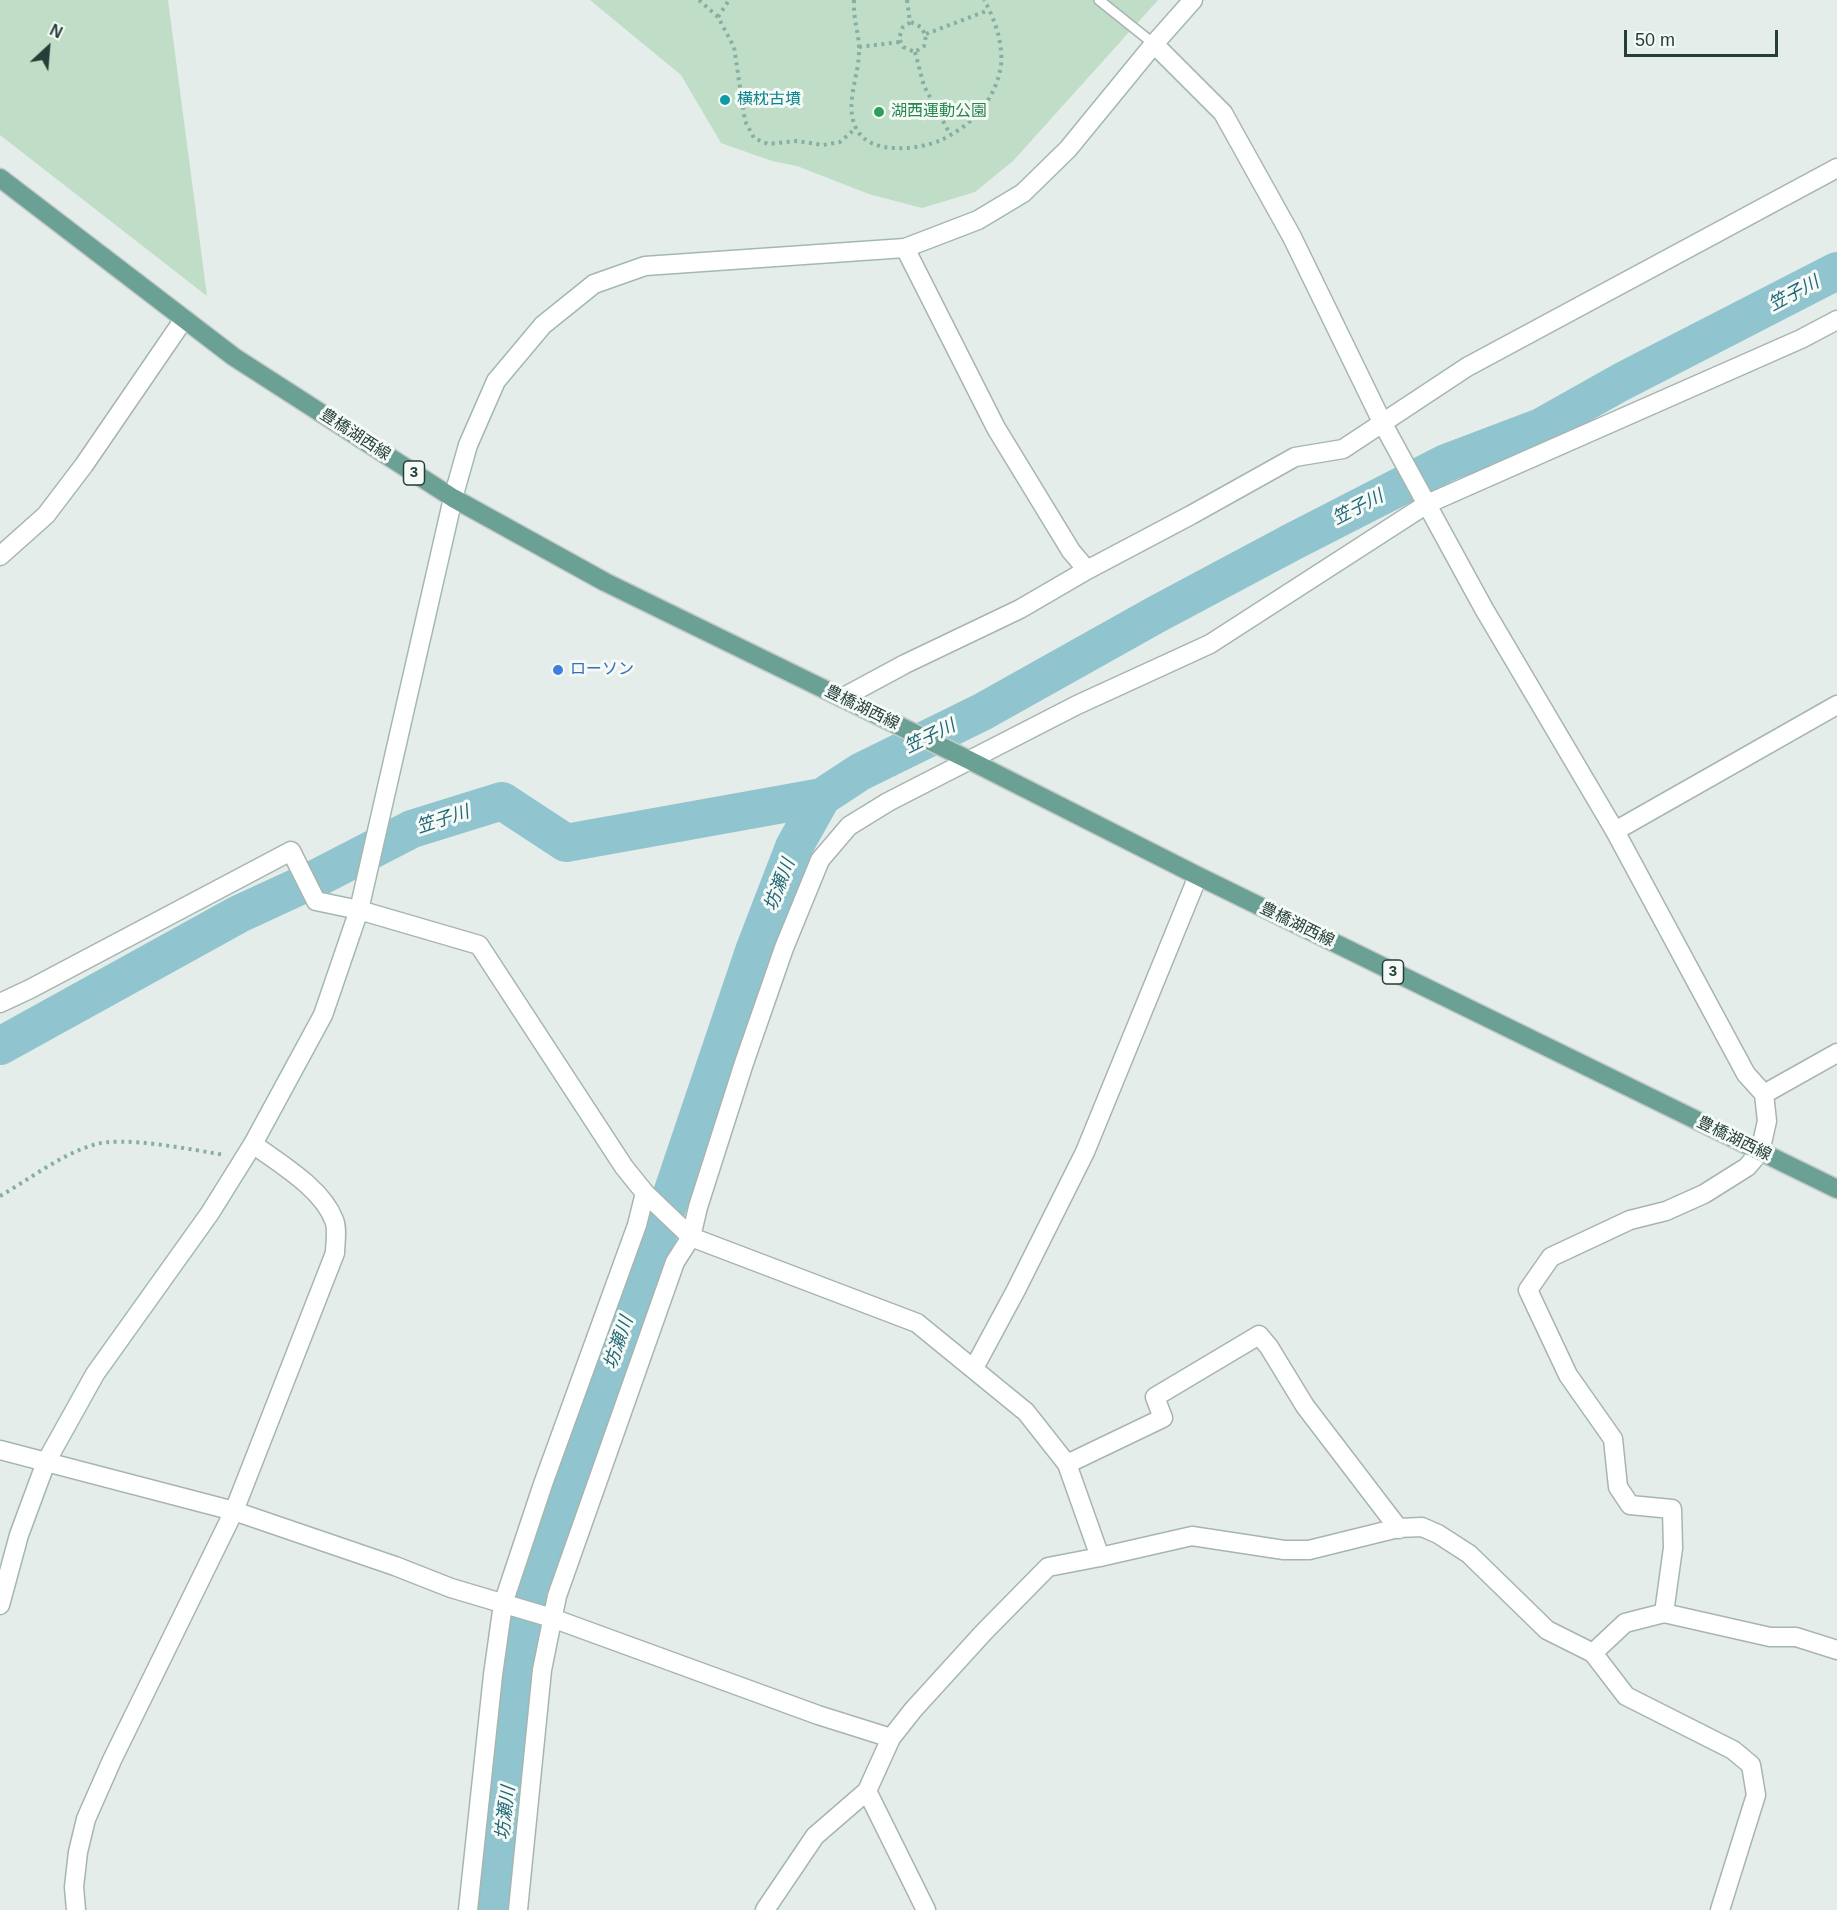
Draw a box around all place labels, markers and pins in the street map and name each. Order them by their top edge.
place label: 横枕古墳 [737,90,801,110]
marker: 横枕古墳 [718,93,732,107]
place label: 湖西運動公園 [891,102,987,122]
marker: 湖西運動公園 [872,105,886,119]
place label: ローソン [570,660,634,680]
marker: ローソン [551,663,565,677]

